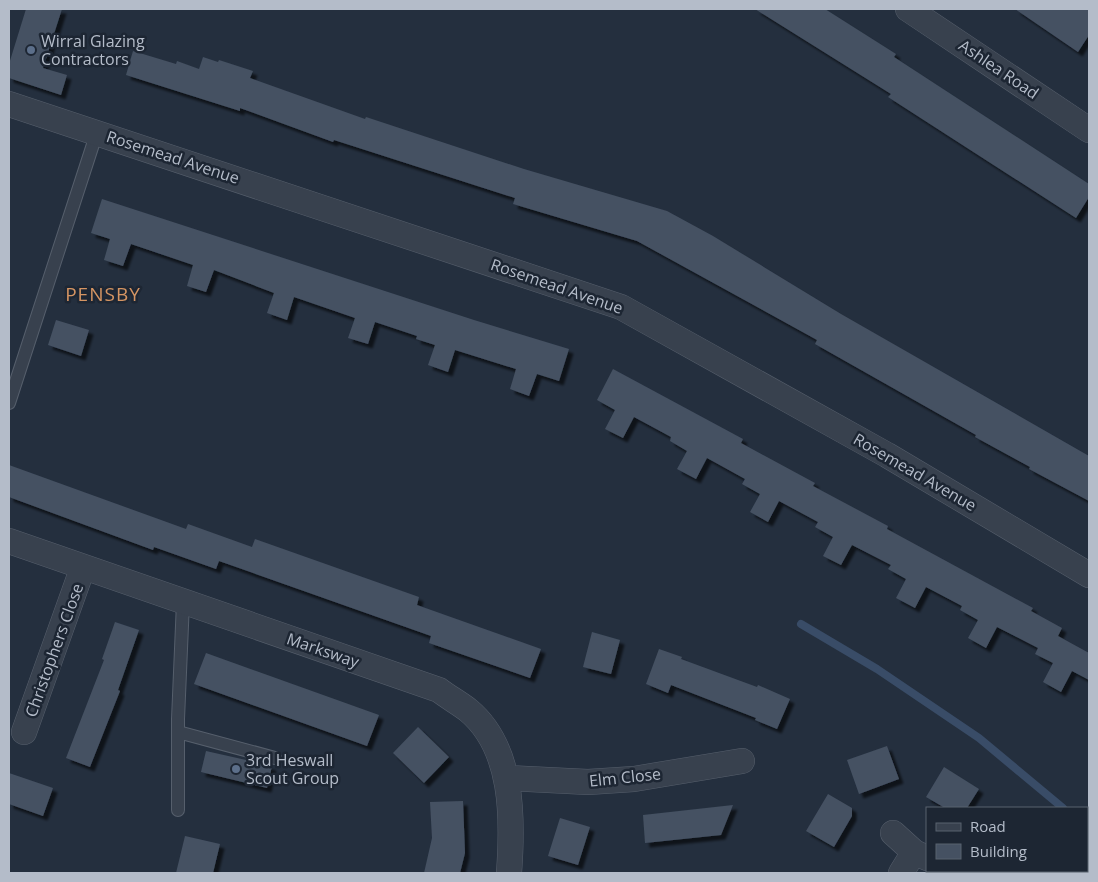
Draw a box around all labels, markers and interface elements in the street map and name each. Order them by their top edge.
place label: Wirral Glazing Contractors [41,30,145,70]
street label: Ashlea Road [955,34,1043,104]
marker: Wirral Glazing Contractors [25,44,37,56]
street label: Rosemead Avenue [104,125,242,189]
street label: Rosemead Avenue [488,253,626,319]
district label: PENSBY [65,281,141,307]
street label: Rosemead Avenue [850,428,980,516]
street label: Christophers Close [20,580,88,720]
street label: Marksway [284,627,363,673]
place label: 3rd Heswall Scout Group [246,749,339,789]
street label: Elm Close [588,762,662,792]
marker: 3rd Heswall Scout Group [230,763,242,775]
legend [926,807,1088,872]
text: Road [970,816,1006,836]
text: Building [970,841,1027,861]

